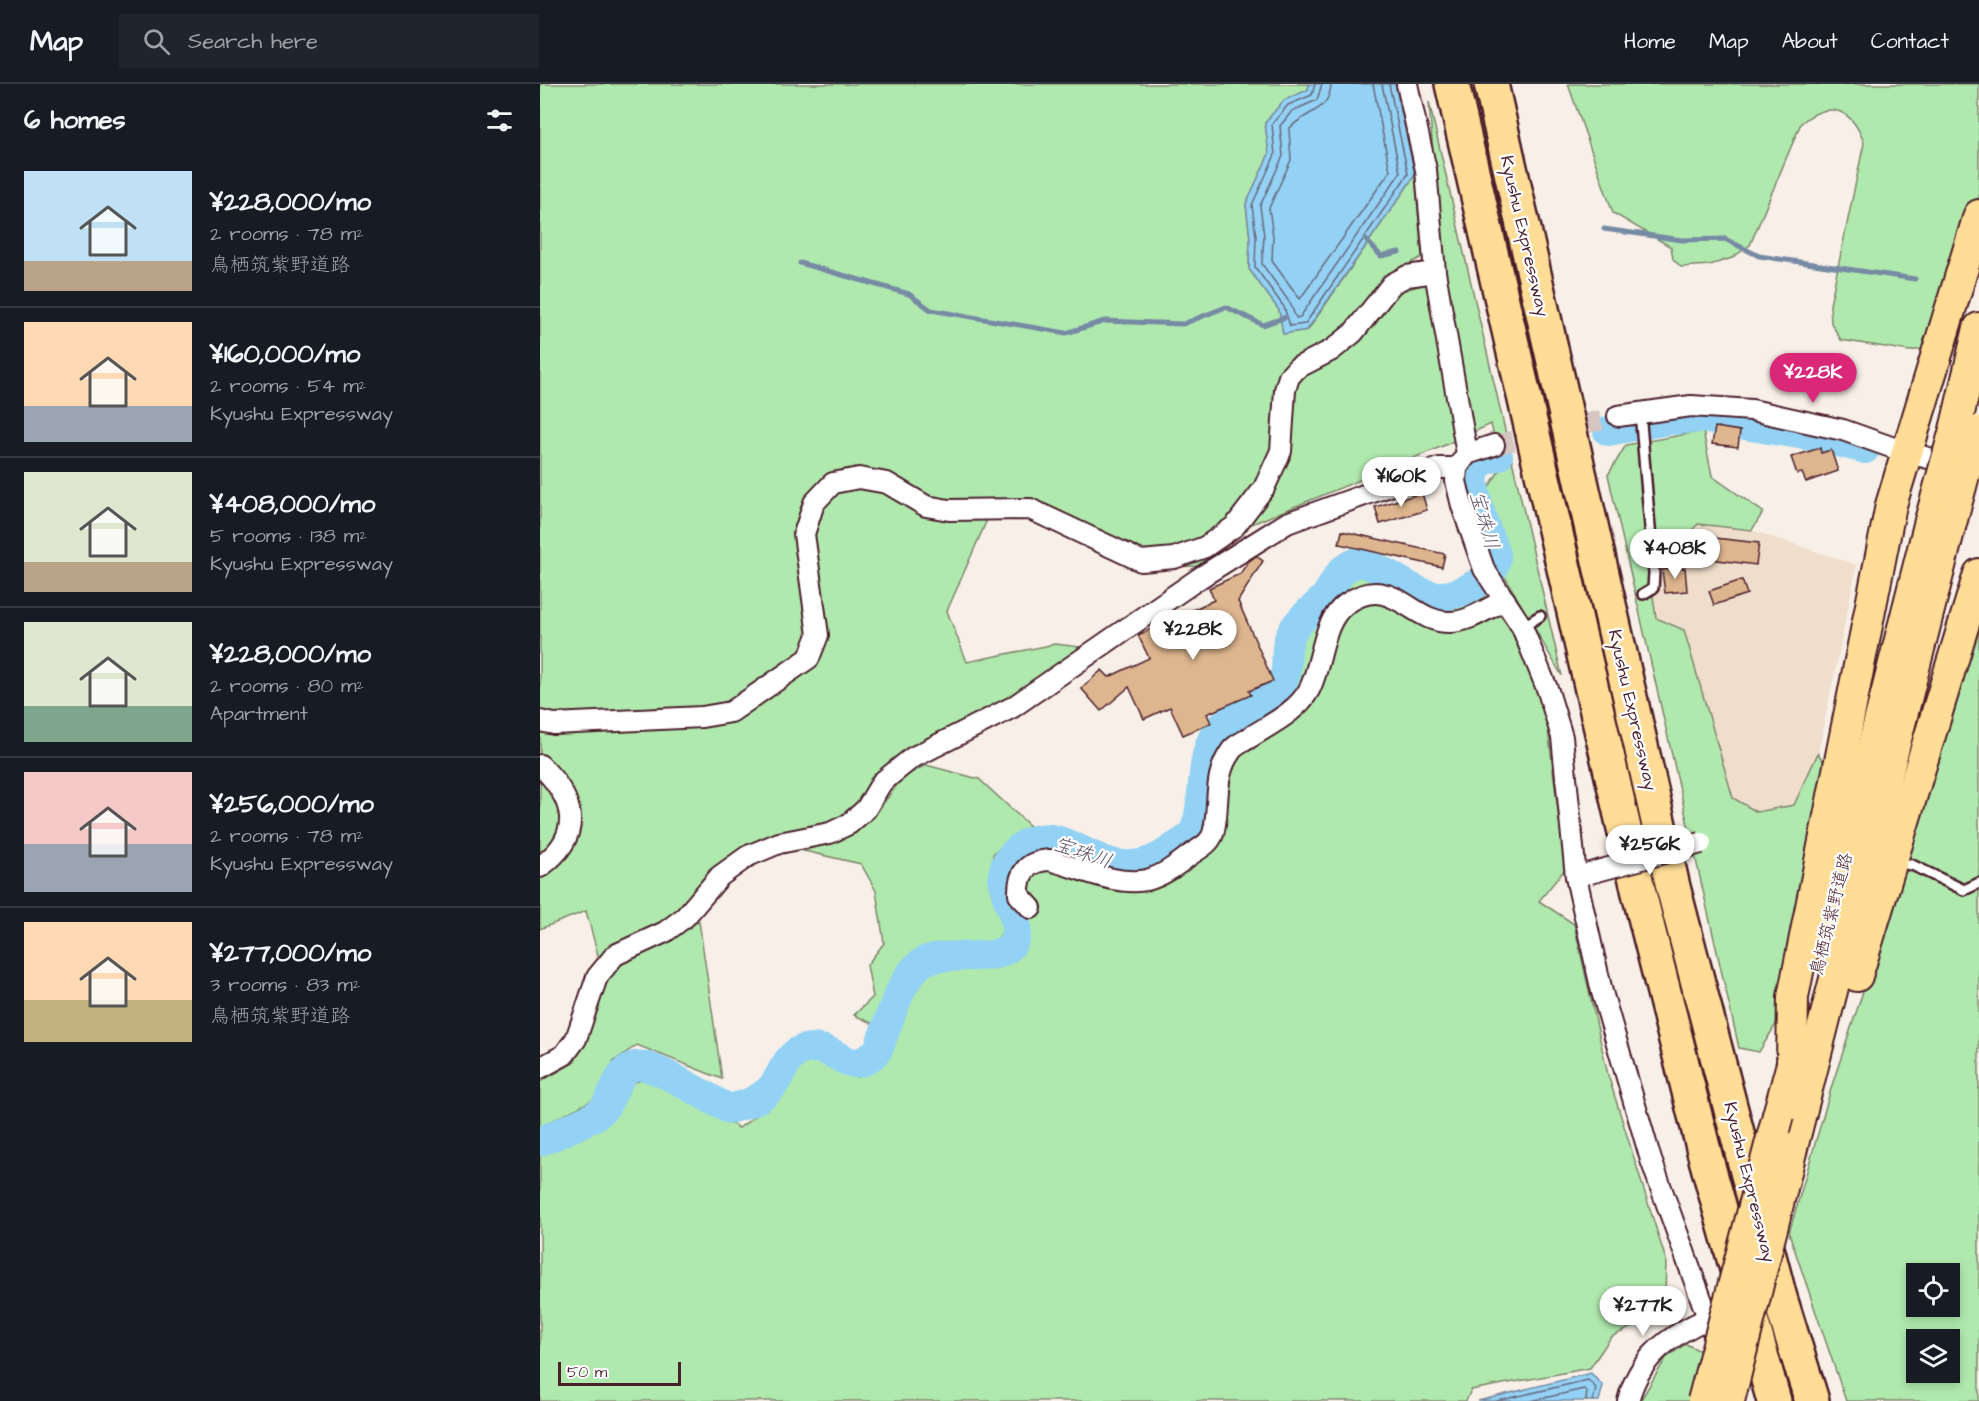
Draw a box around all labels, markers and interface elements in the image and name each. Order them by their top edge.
search box [119,14,539,68]
text: Map [30,22,83,61]
icon: search [140,25,173,58]
text: Search here [188,26,318,57]
text: Home [1624,27,1676,56]
text: Map [1709,27,1749,56]
text: About [1782,27,1838,56]
text: Contact [1871,27,1949,56]
text: 6 homes [24,102,126,138]
icon: filters [483,104,516,137]
street label: Kyushu Expressway [1493,153,1555,319]
text: ¥228,000/mo [210,184,371,220]
icon: home [72,195,144,267]
text: 2 rooms · 78 m² [210,220,364,248]
text: 鳥栖筑紫野道路 [210,251,350,279]
text: ¥160,000/mo [210,336,360,372]
icon: home [72,346,144,418]
pin: ¥228K [1771,353,1855,404]
text: ¥228K [1784,358,1842,386]
text: 2 rooms · 54 m² [210,372,366,400]
text: Kyushu Expressway [210,400,393,428]
pin: ¥160K [1359,457,1443,508]
text: ¥160K [1376,462,1426,490]
text: ¥408,000/mo [210,486,375,522]
water label: 宝珠川 [1462,488,1506,553]
icon: home [72,496,144,568]
text: 5 rooms · 138 m² [210,522,367,550]
pin: ¥408K [1633,529,1717,580]
text: ¥408K [1644,534,1706,562]
text: Kyushu Expressway [210,550,393,578]
pin: ¥228K [1151,610,1235,661]
text: ¥228K [1164,615,1222,643]
street label: Kyushu Expressway [1601,627,1663,793]
text: ¥228,000/mo [210,636,371,672]
icon: home [72,646,144,718]
text: 2 rooms · 80 m² [210,672,364,700]
text: Apartment [210,700,308,728]
text: ¥256,000/mo [210,786,374,822]
icon: home [72,796,144,868]
text: 2 rooms · 78 m² [210,822,364,850]
pin: ¥256K [1608,825,1692,876]
water label: 宝珠川 [1050,830,1116,876]
text: ¥256K [1620,830,1680,858]
text: Kyushu Expressway [210,850,393,878]
street label: 鳥栖筑紫野道路 [1804,850,1859,978]
text: ¥277,000/mo [210,935,371,971]
icon: home [72,946,144,1018]
text: 3 rooms · 83 m² [210,971,360,999]
text: 鳥栖筑紫野道路 [210,1002,350,1030]
street label: Kyushu Expressway [1716,1099,1782,1265]
map controls [1906,1263,1960,1383]
button: locate [1906,1263,1960,1317]
pin: ¥277K [1601,1286,1685,1337]
text: ¥277K [1614,1291,1672,1319]
button: layers [1906,1329,1960,1383]
scale bar [558,1359,681,1386]
text: 50 m [567,1361,607,1383]

